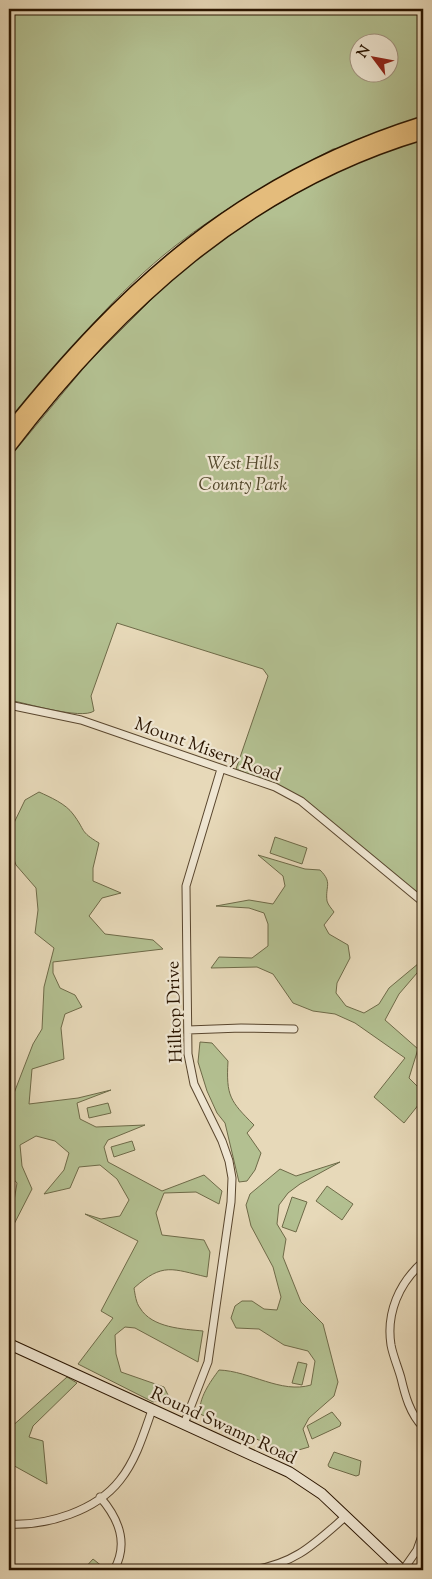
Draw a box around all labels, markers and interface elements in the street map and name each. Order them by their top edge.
north arrow [350,32,400,82]
text: N [353,42,376,62]
park label: West Hills County Park [199,452,287,499]
street label: Mount Misery Road [130,712,284,789]
street label: Hilltop Drive [161,960,191,1063]
street label: Round Swamp Road [146,1382,301,1472]

